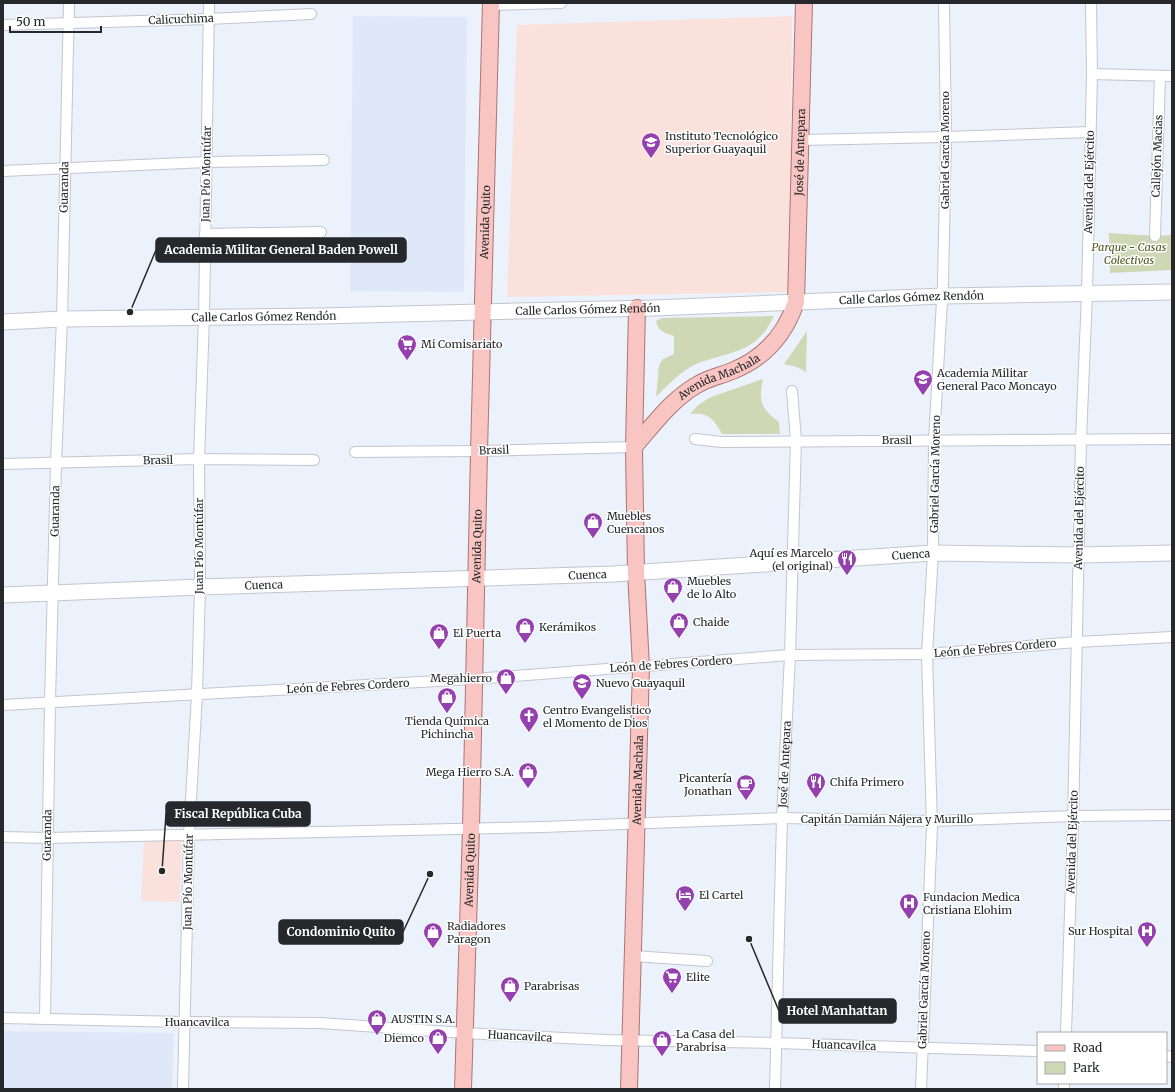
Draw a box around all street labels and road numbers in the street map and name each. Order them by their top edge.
street label: Calicuchima [148,11,214,27]
street label: Gabriel García Moreno [938,90,952,209]
street label: José de Antepara [792,108,808,197]
street label: Callejón Macias [1149,114,1165,198]
street label: Juan Pío Montúfar [198,126,214,223]
street label: Avenida del Ejército [1081,130,1097,235]
street label: Guaranda [57,161,71,213]
street label: Avenida Quito [477,185,493,260]
street label: Calle Carlos Gómez Rendón [839,288,985,307]
street label: Calle Carlos Gómez Rendón [515,301,661,318]
street label: Calle Carlos Gómez Rendón [191,309,337,325]
street label: Avenida Machala [674,351,763,404]
street label: Gabriel García Moreno [927,414,943,533]
street label: Brasil [882,433,913,447]
street label: Brasil [479,442,510,458]
street label: Brasil [143,453,174,467]
street label: Avenida del Ejército [1071,466,1087,571]
street label: Guaranda [48,485,62,537]
street label: Juan Pío Montúfar [192,498,206,595]
street label: Avenida Quito [469,508,485,584]
street label: Cuenca [891,546,931,563]
street label: Cuenca [568,567,607,582]
street label: Cuenca [244,577,283,593]
street label: León de Febres Cordero [933,636,1057,660]
street label: León de Febres Cordero [609,653,733,675]
street label: León de Febres Cordero [286,676,410,696]
street label: José de Antepara [775,720,794,809]
street label: Avenida Machala [629,735,646,826]
street label: Avenida del Ejército [1063,789,1081,895]
street label: Guaranda [40,809,54,861]
street label: Capitán Damián Nájera y Murillo [801,812,974,826]
street label: Avenida Quito [462,832,478,908]
street label: Juan Pío Montúfar [180,834,196,931]
street label: Gabriel García Moreno [915,930,933,1049]
street label: Huancavilca [165,1015,229,1029]
street label: Huancavilca [487,1027,553,1045]
street label: Huancavilca [811,1037,877,1053]

